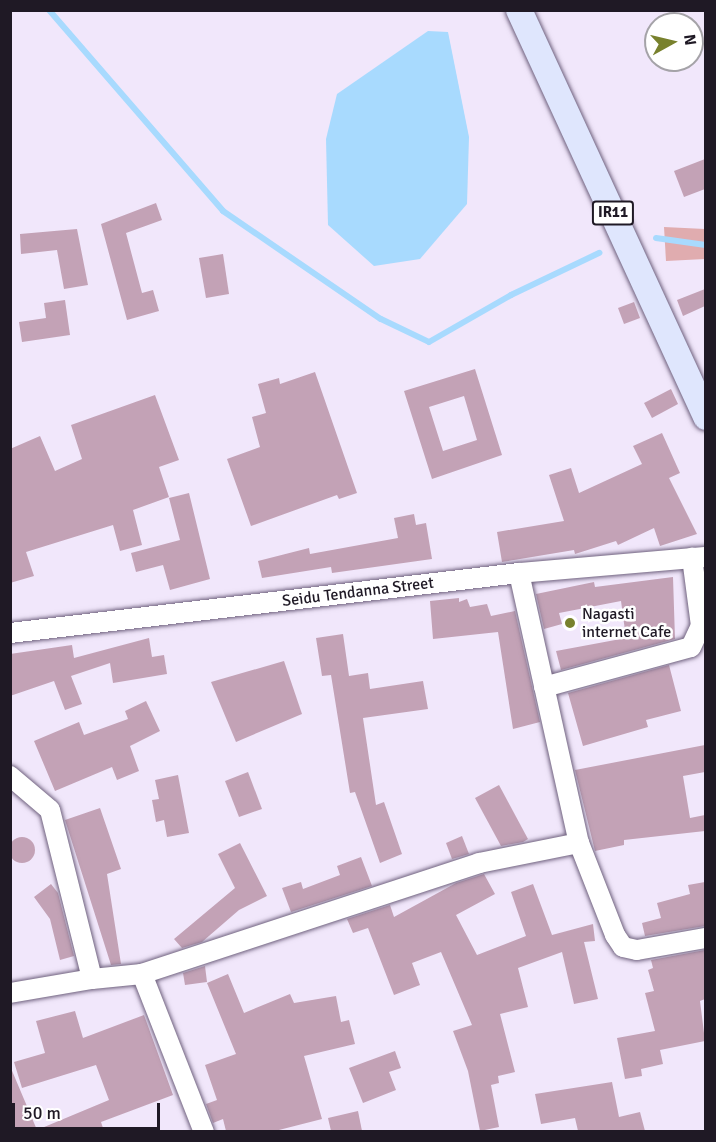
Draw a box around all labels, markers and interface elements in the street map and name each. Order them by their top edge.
north arrow [644,12,704,72]
text: N [679,33,701,47]
road number: IR11 [590,201,636,225]
street label: Seidu Tendanna Street [281,573,435,611]
place label: Nagasti internet Cafe [582,604,671,642]
marker: Nagasti internet Cafe [563,616,577,630]
scale bar [15,1091,164,1129]
text: 50 m [23,1102,61,1124]

